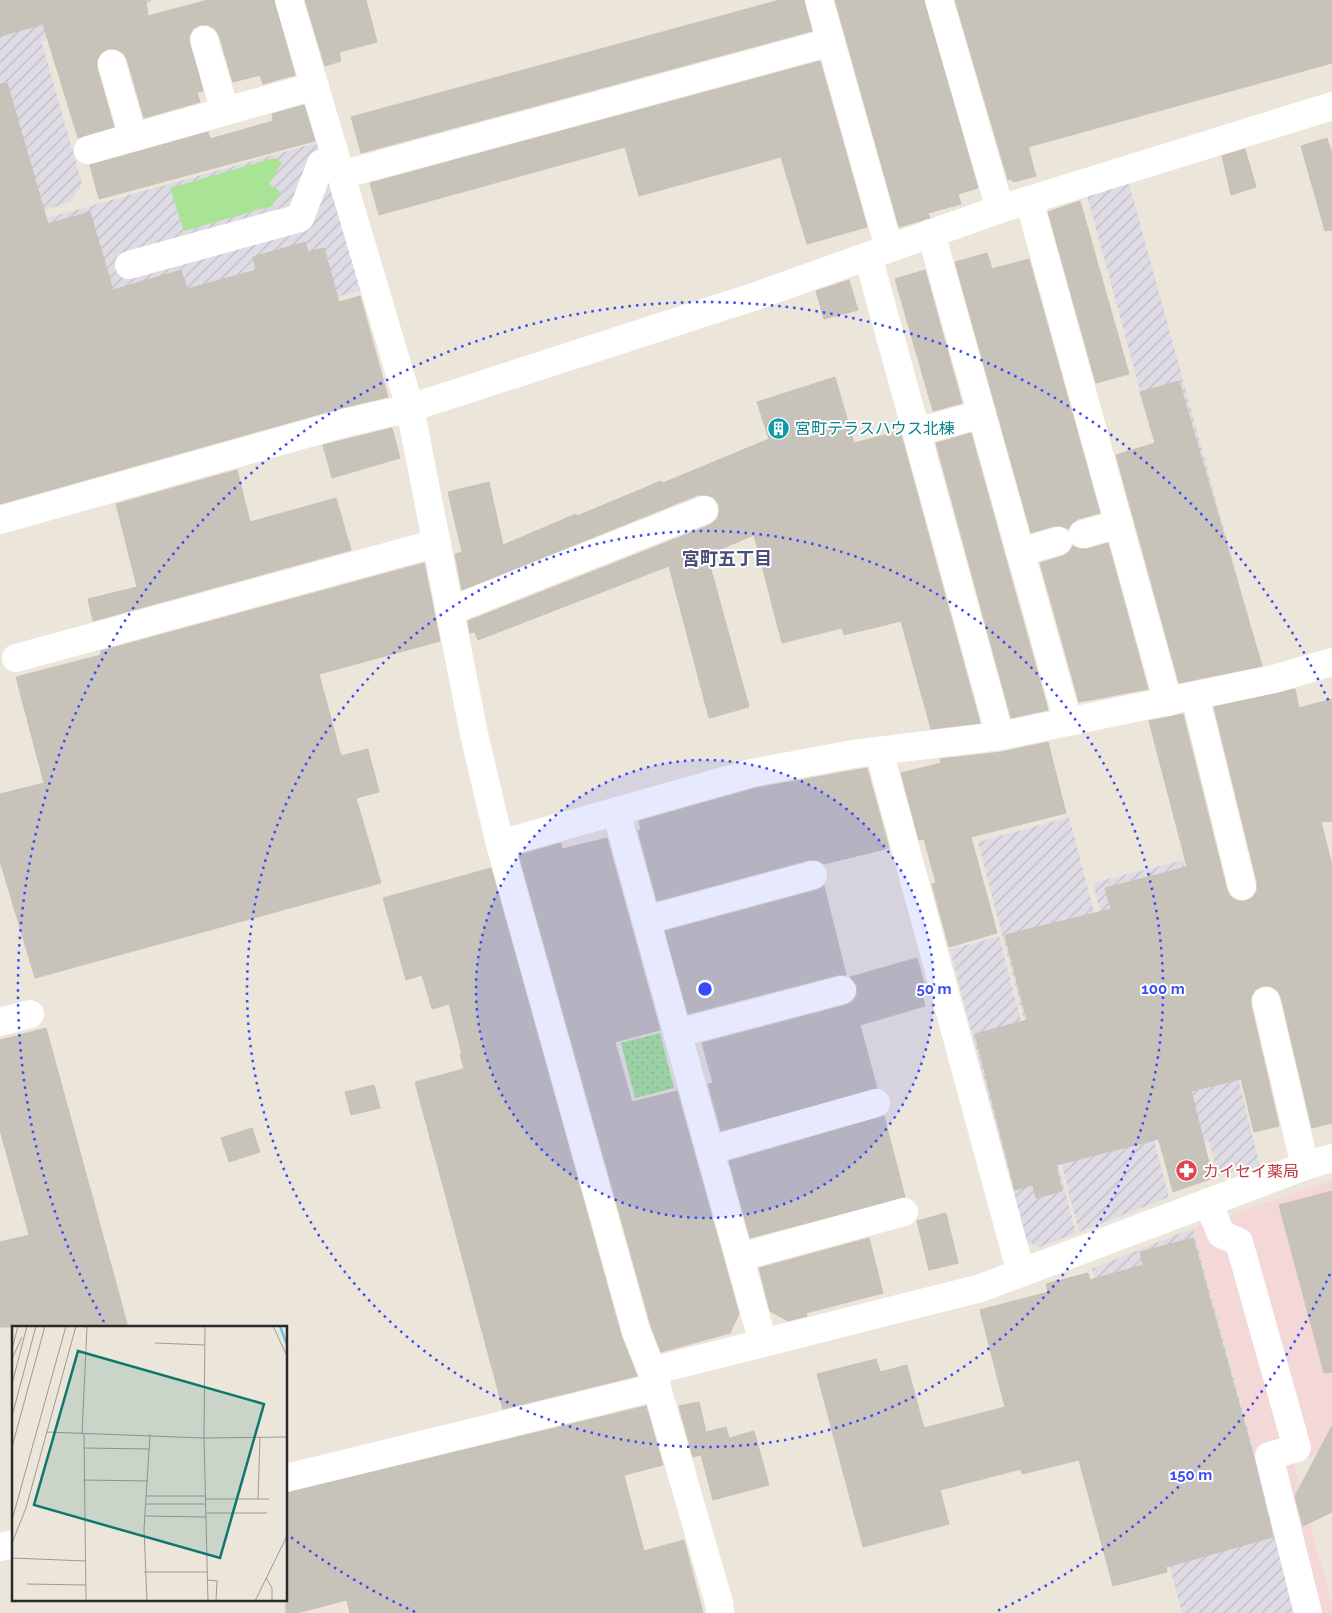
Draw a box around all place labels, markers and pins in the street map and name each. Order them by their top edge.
building icon: 宮町テラスハウス北棟 [767,416,791,440]
place label: 宮町テラスハウス北棟 [795,419,955,438]
centre of rings [696,980,714,998]
pharmacy icon: カイセイ薬局 [1175,1159,1199,1183]
place label: カイセイ薬局 [1203,1162,1299,1181]

